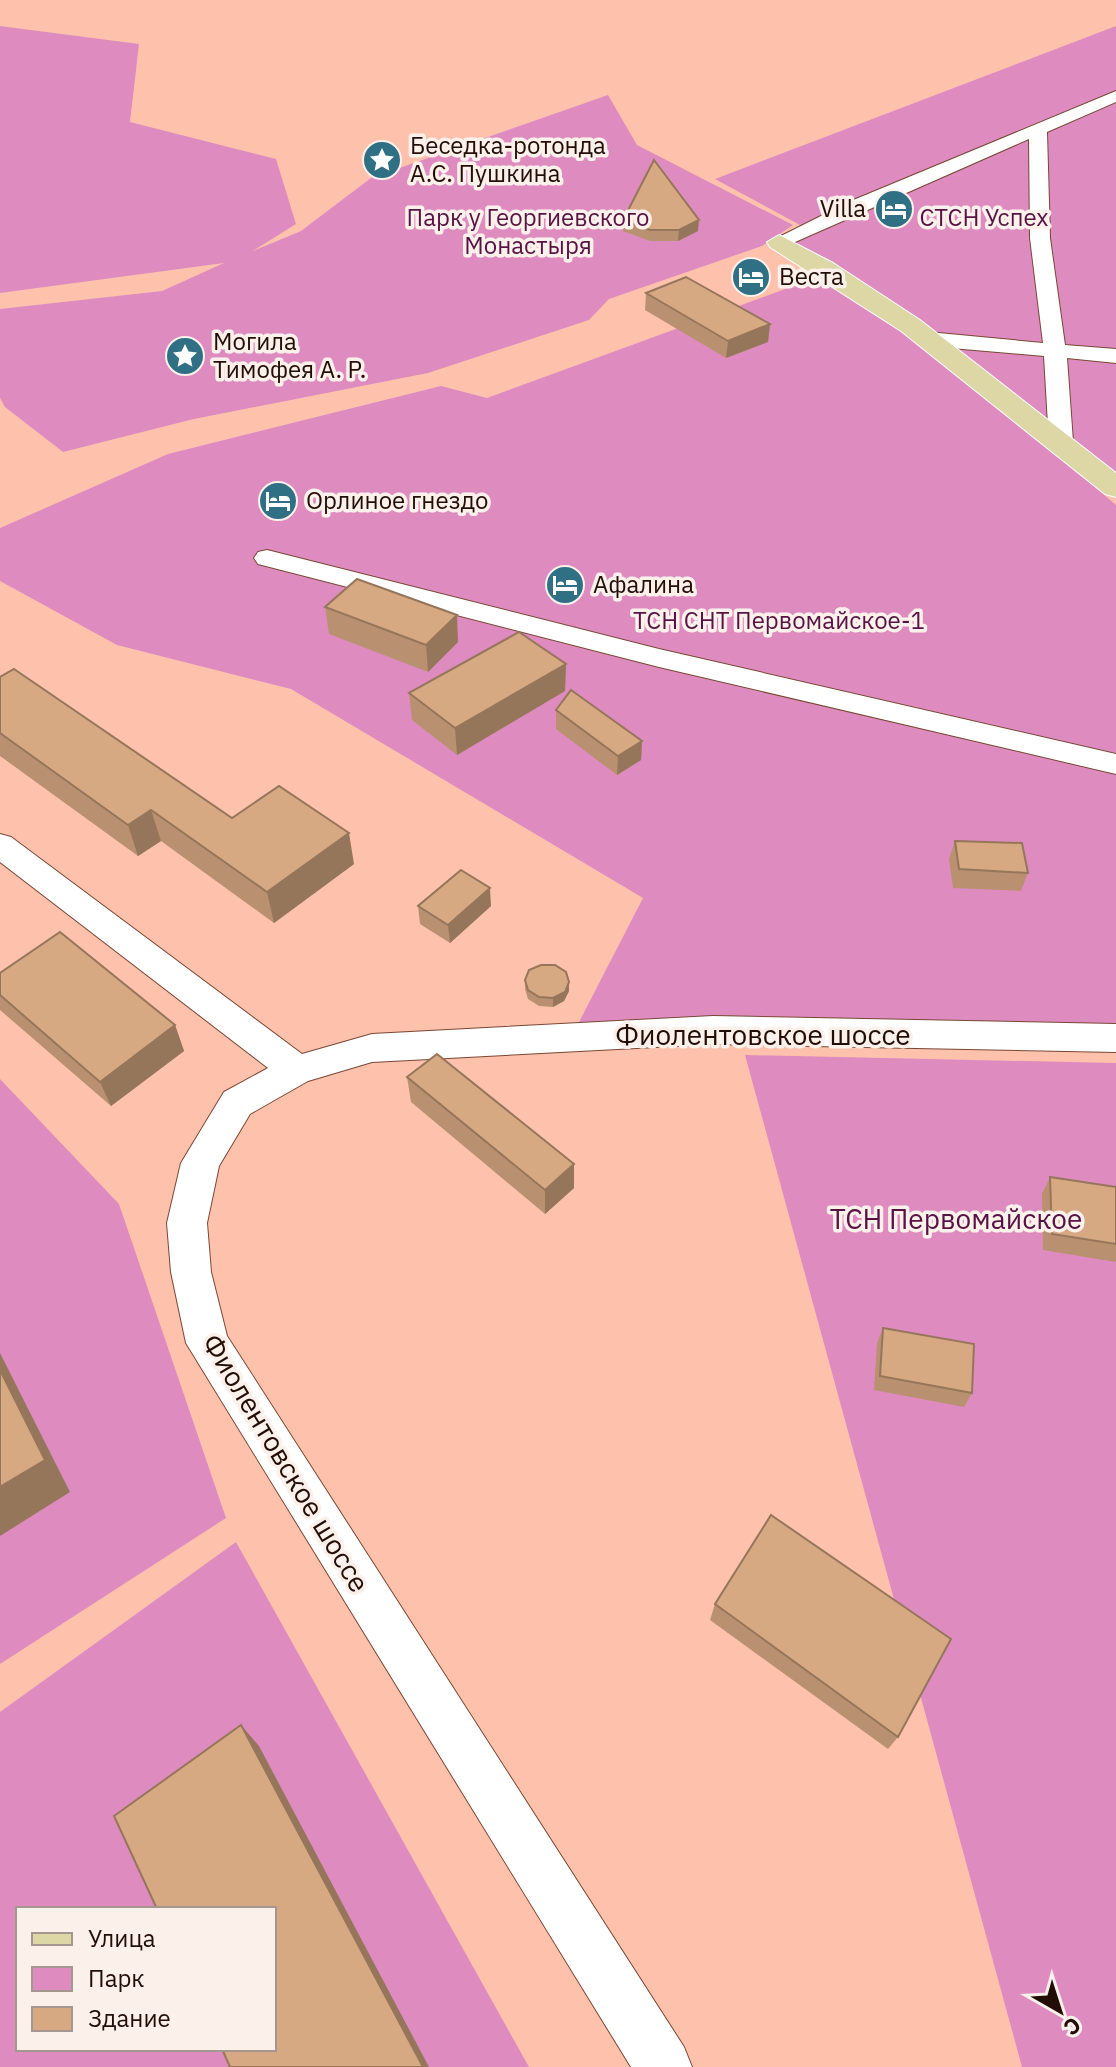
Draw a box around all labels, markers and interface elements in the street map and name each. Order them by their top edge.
place label: Беседка-ротонда А.С. Пушкина [410,129,606,189]
place icon: Беседка-ротонда А.С. Пушкина [361,139,403,181]
hotel icon: Villa [873,188,915,230]
place label: Villa [820,192,866,224]
park label: Парк у Георгиевского Монастыря [407,201,649,261]
park label: СТСН Успех [920,201,1048,233]
hotel icon: Веста [730,256,772,298]
place label: Веста [779,260,844,292]
place label: Могила Тимофея А. Р. [213,325,366,385]
place icon: Могила Тимофея А. Р. [164,335,206,377]
hotel icon: Орлиное гнездо [257,480,299,522]
place label: Орлиное гнездо [306,484,488,516]
hotel icon: Афалина [544,564,586,606]
place label: Афалина [593,568,694,600]
park label: ТСН СНТ Первомайское-1 [633,604,925,636]
street label: Фиолентовское шоссе [615,1016,911,1053]
park label: ТСН Первомайское [830,1200,1082,1237]
street label: Фиолентовское шоссе [194,1327,378,1599]
legend [16,1907,276,2051]
text: Улица [88,1922,156,1954]
text: Парк [88,1962,145,1994]
north arrow [1020,1971,1100,2051]
text: Здание [88,2002,171,2034]
text: С [1058,2011,1088,2043]

